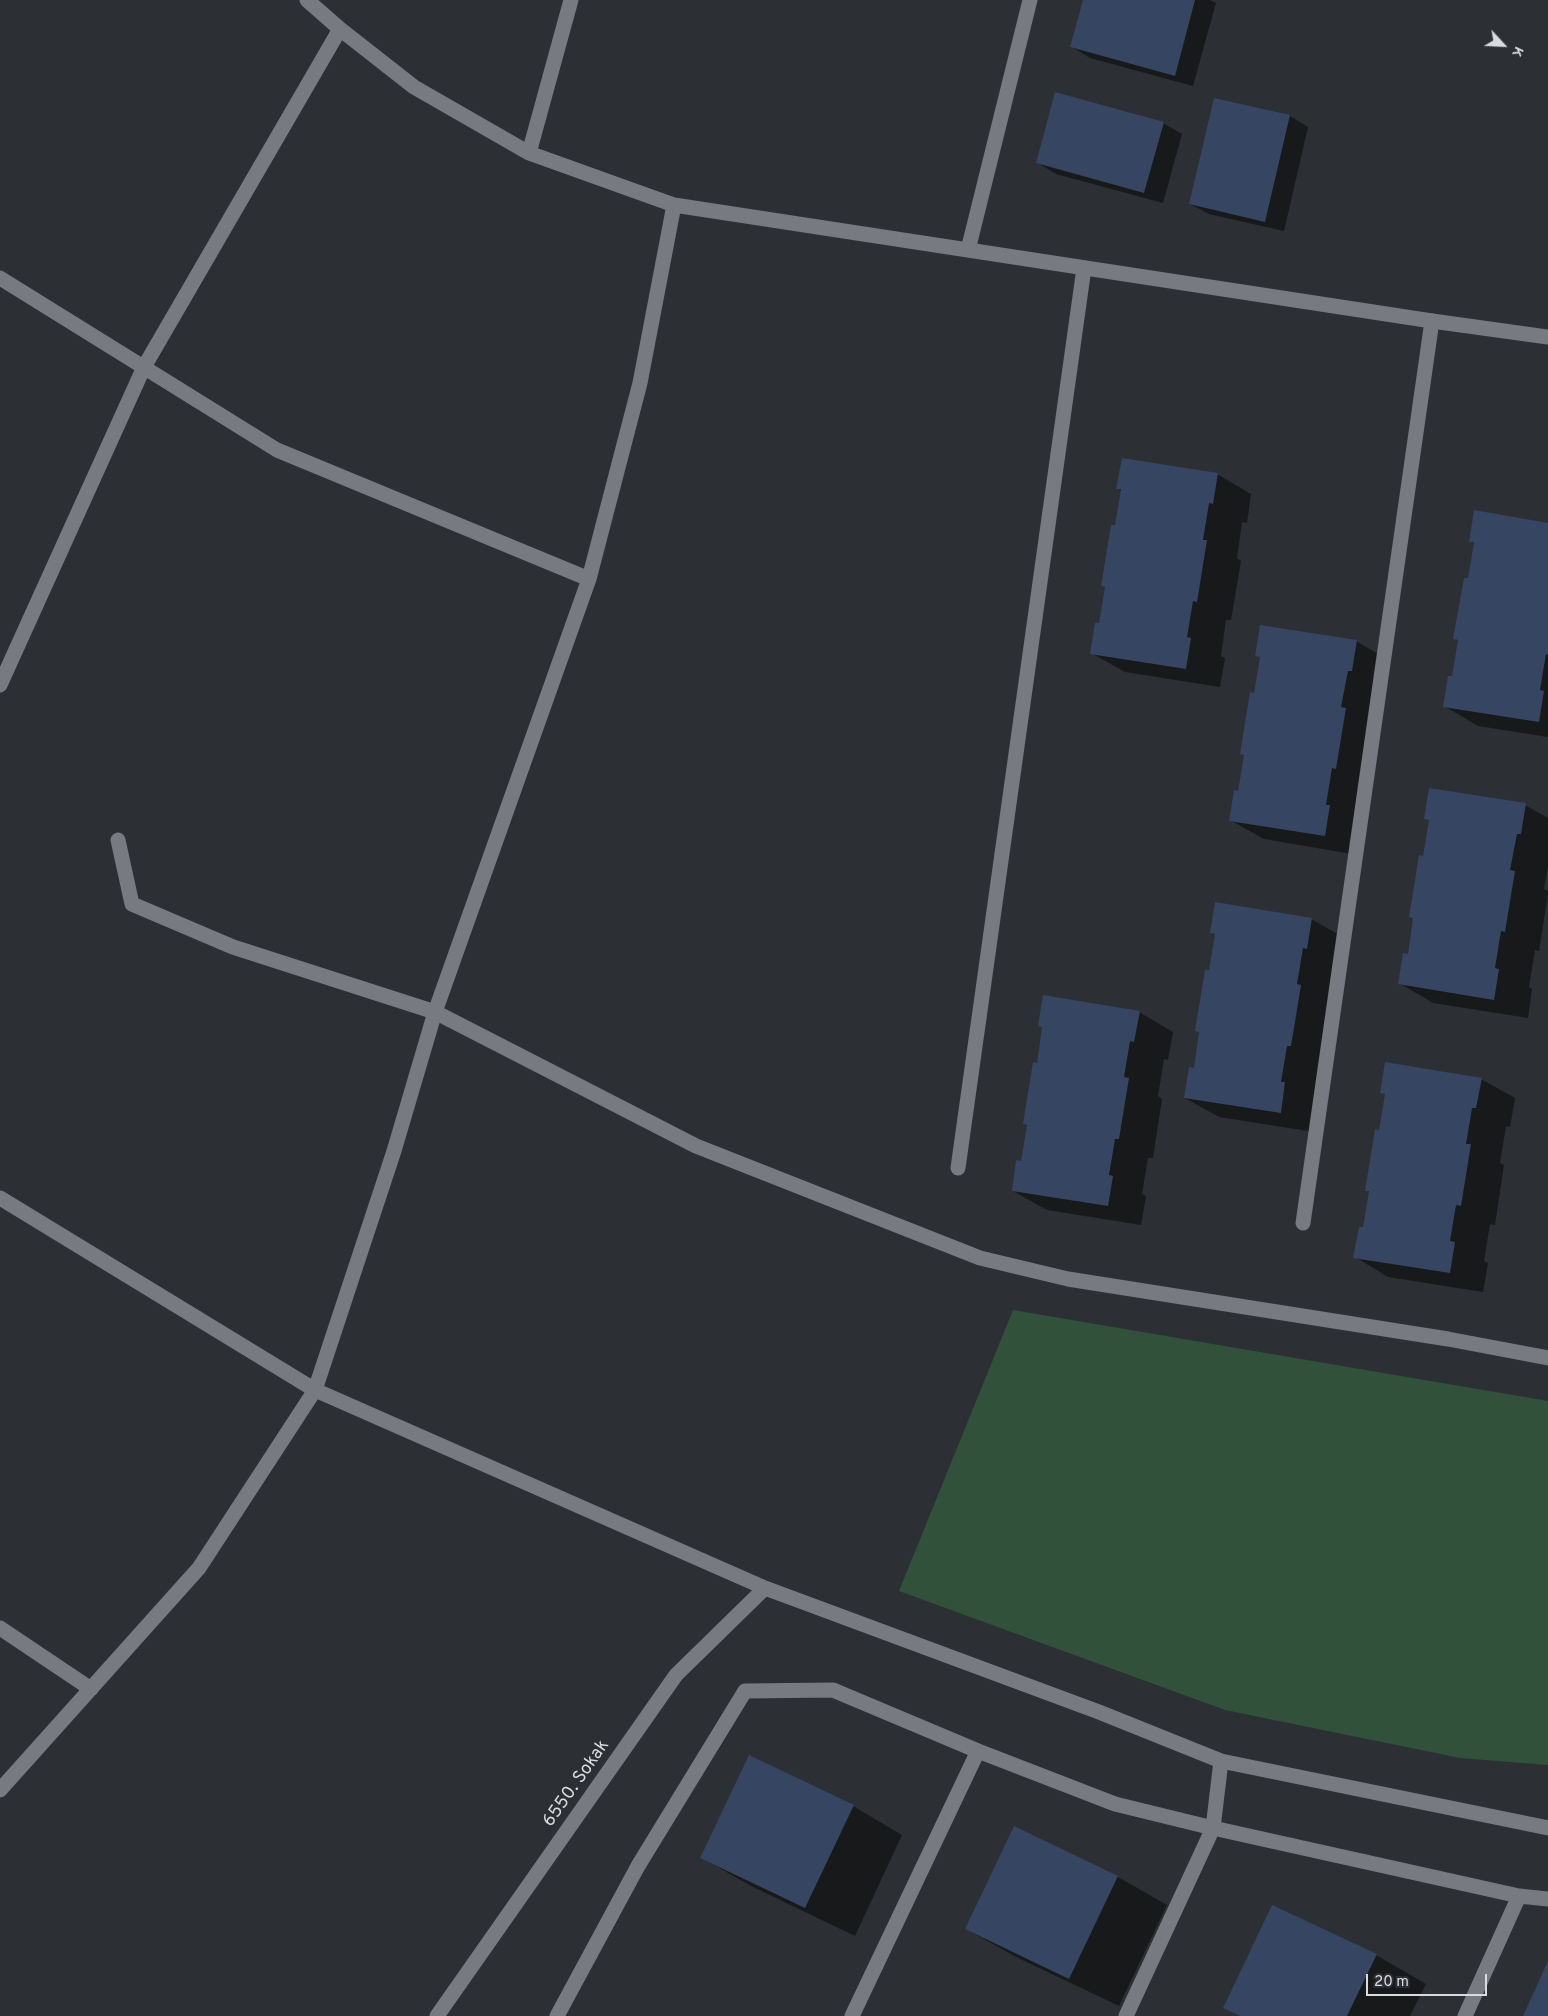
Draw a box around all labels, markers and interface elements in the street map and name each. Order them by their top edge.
north arrow [1478,20,1528,70]
text: K [1507,43,1527,60]
street label: 6550. Sokak [539,1736,615,1832]
scale bar [1368,1964,1489,1996]
text: 20 m [1374,1973,1409,1992]

